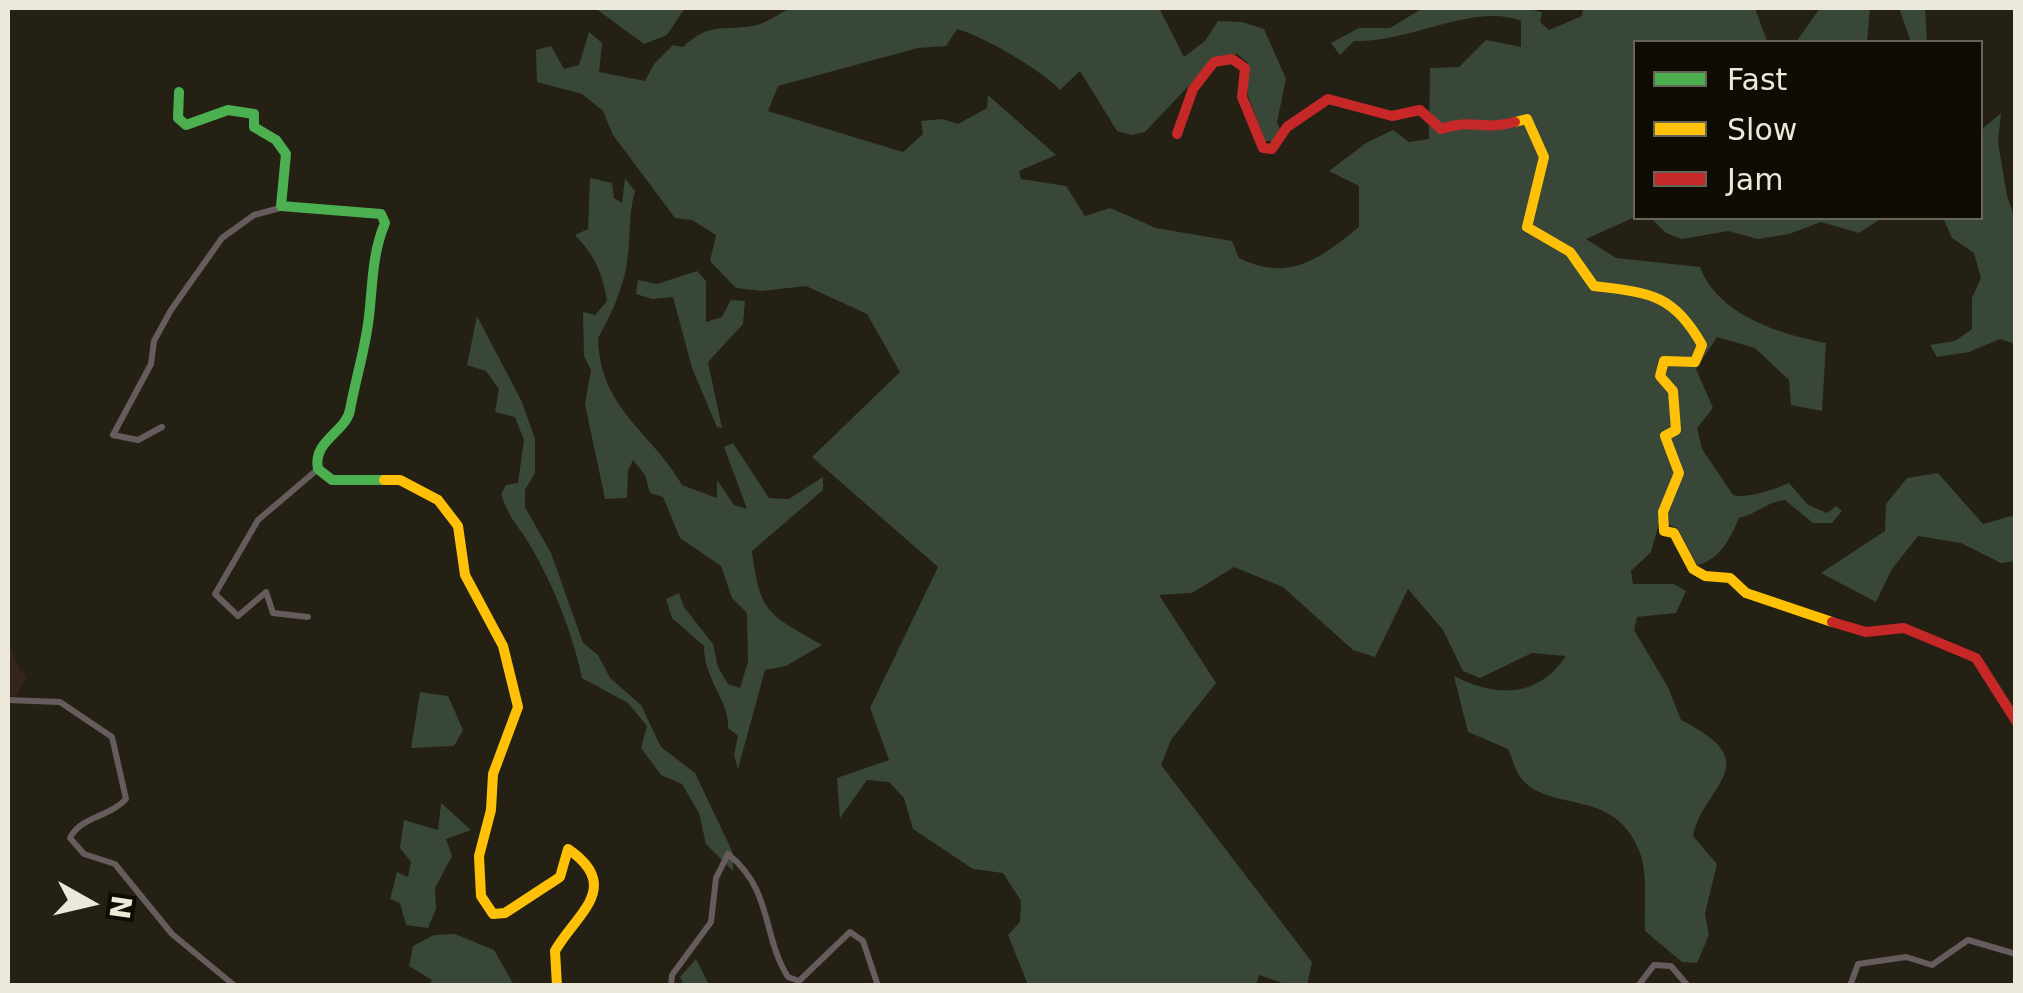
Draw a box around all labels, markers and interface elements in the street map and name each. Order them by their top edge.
legend [1633,40,1983,220]
text: Fast [1727,62,1787,97]
text: Slow [1727,112,1797,147]
text: Jam [1727,162,1783,197]
north arrow [40,853,140,953]
text: N [102,893,138,921]

